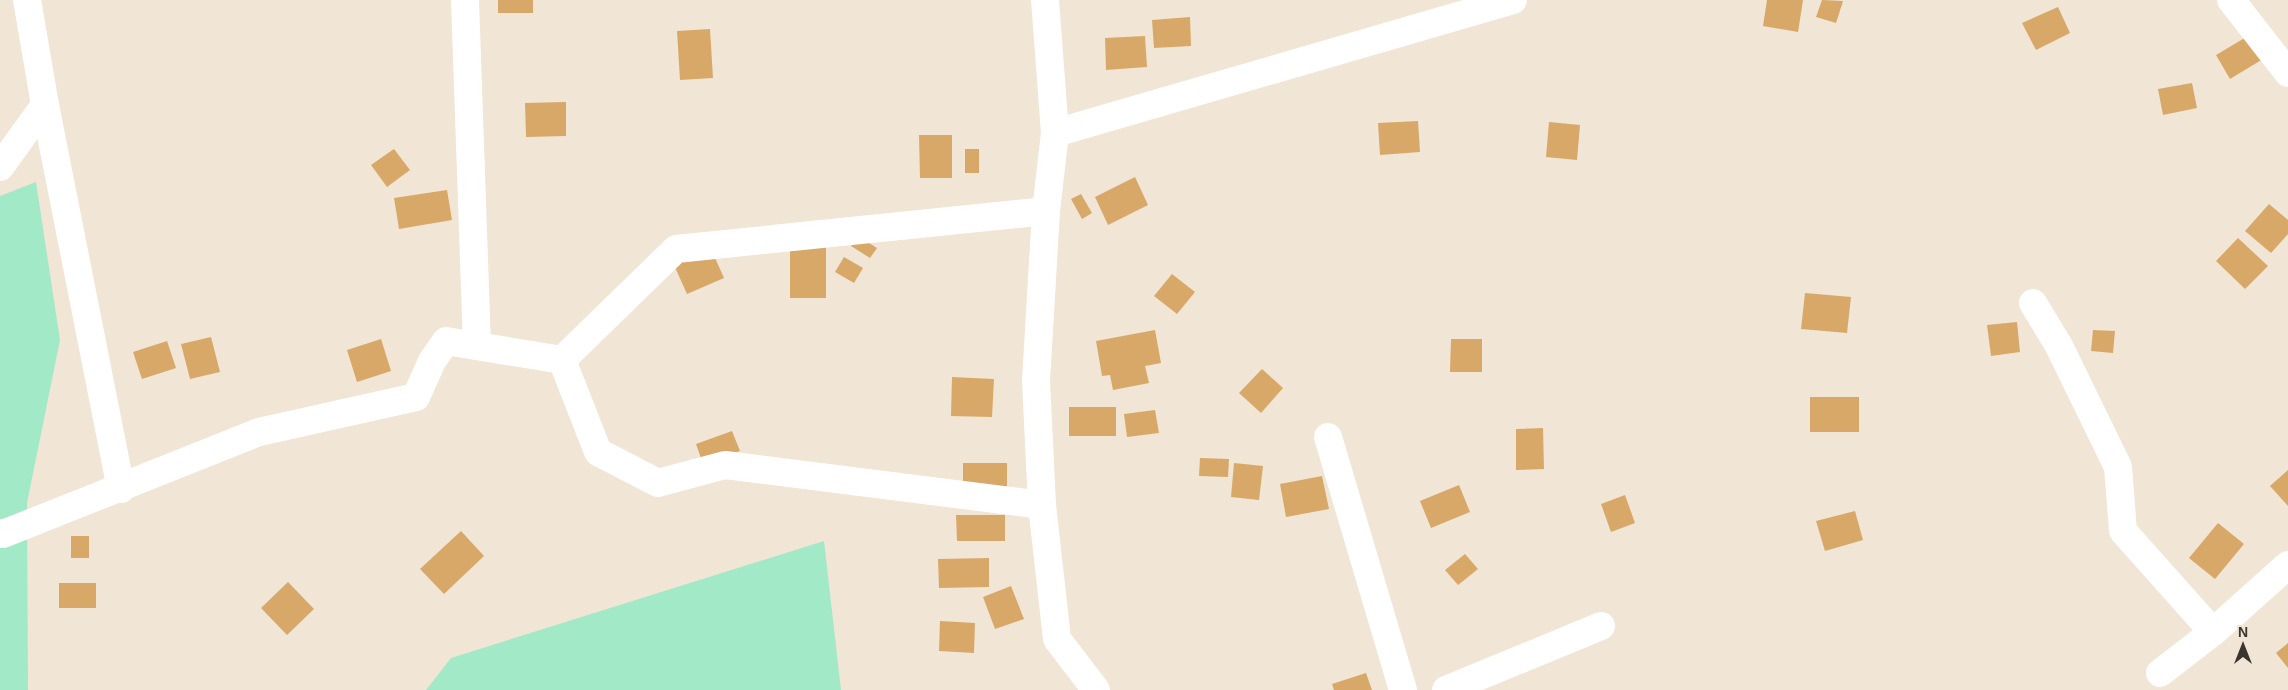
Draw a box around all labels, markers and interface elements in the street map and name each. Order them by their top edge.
north arrow [2218,620,2268,670]
text: N [2238,624,2248,640]

